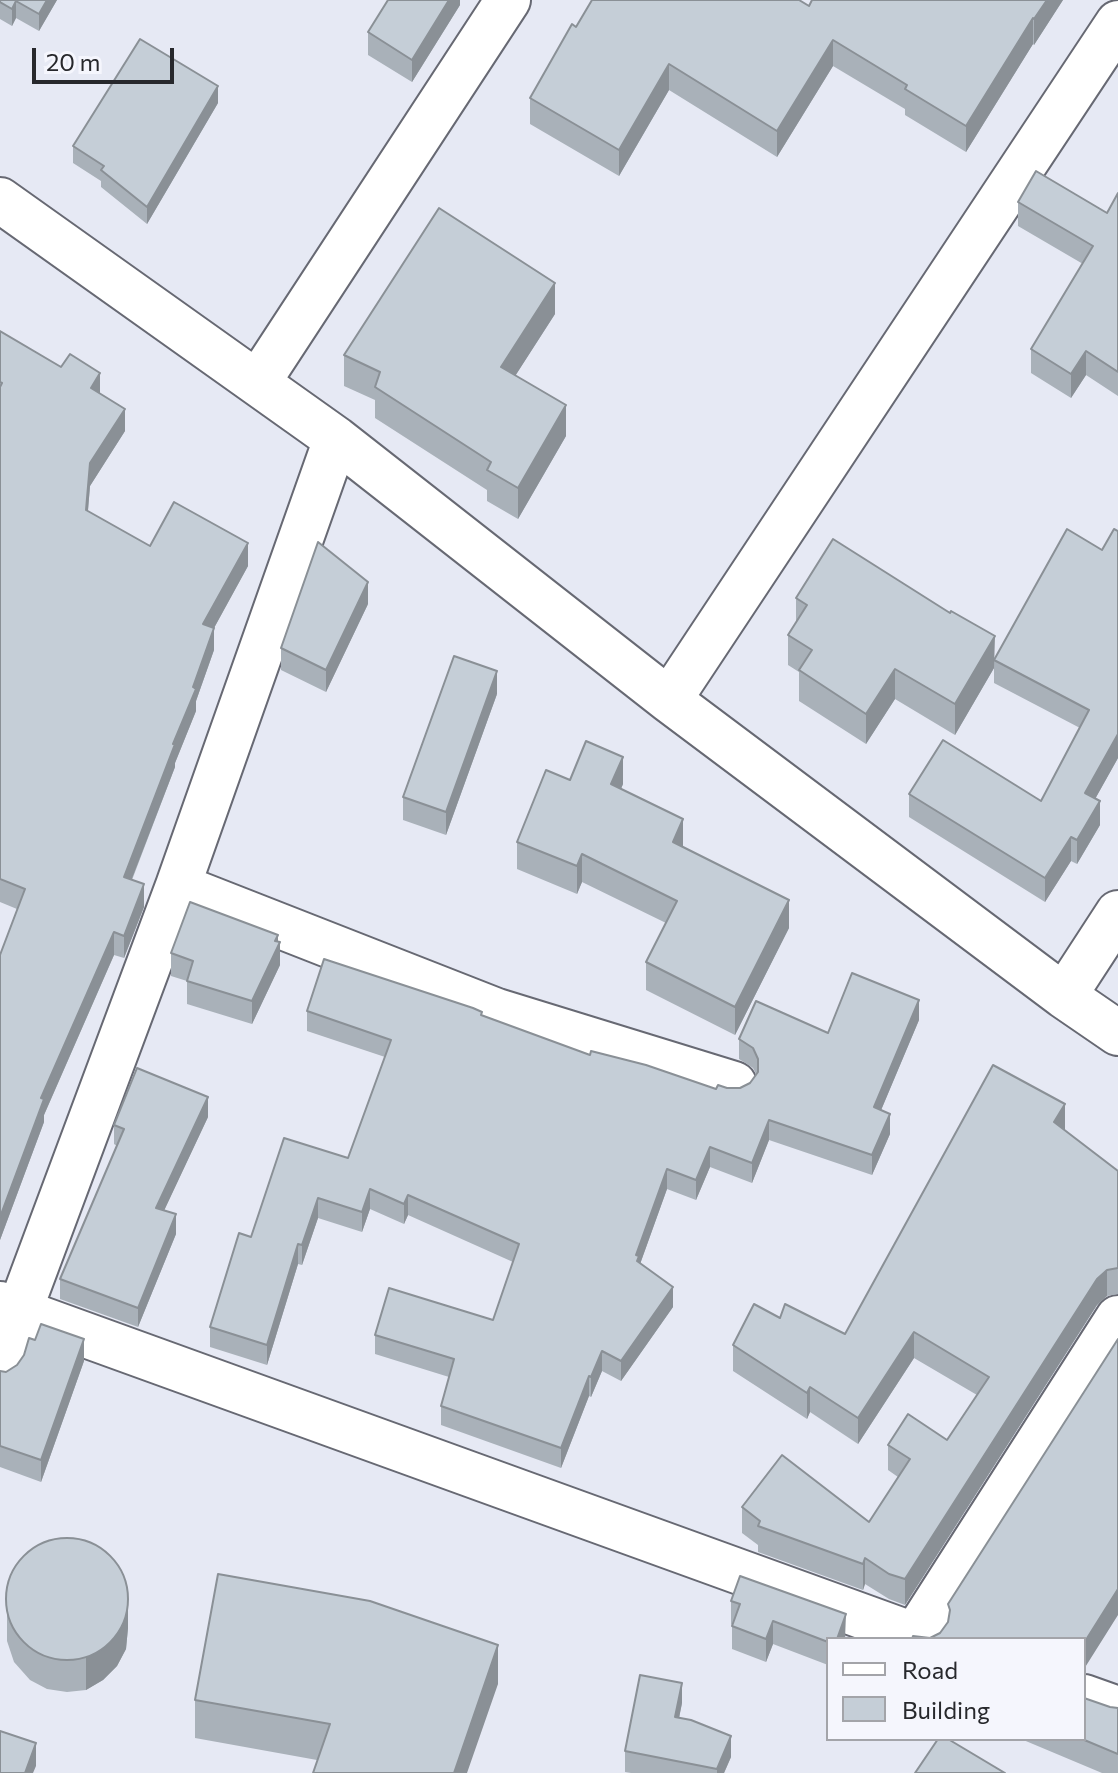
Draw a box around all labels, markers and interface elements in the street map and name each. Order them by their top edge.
scale bar [36,32,178,82]
text: 20 m [46,47,100,76]
legend [826,1637,1086,1741]
text: Road [902,1655,958,1684]
text: Building [902,1695,990,1724]

